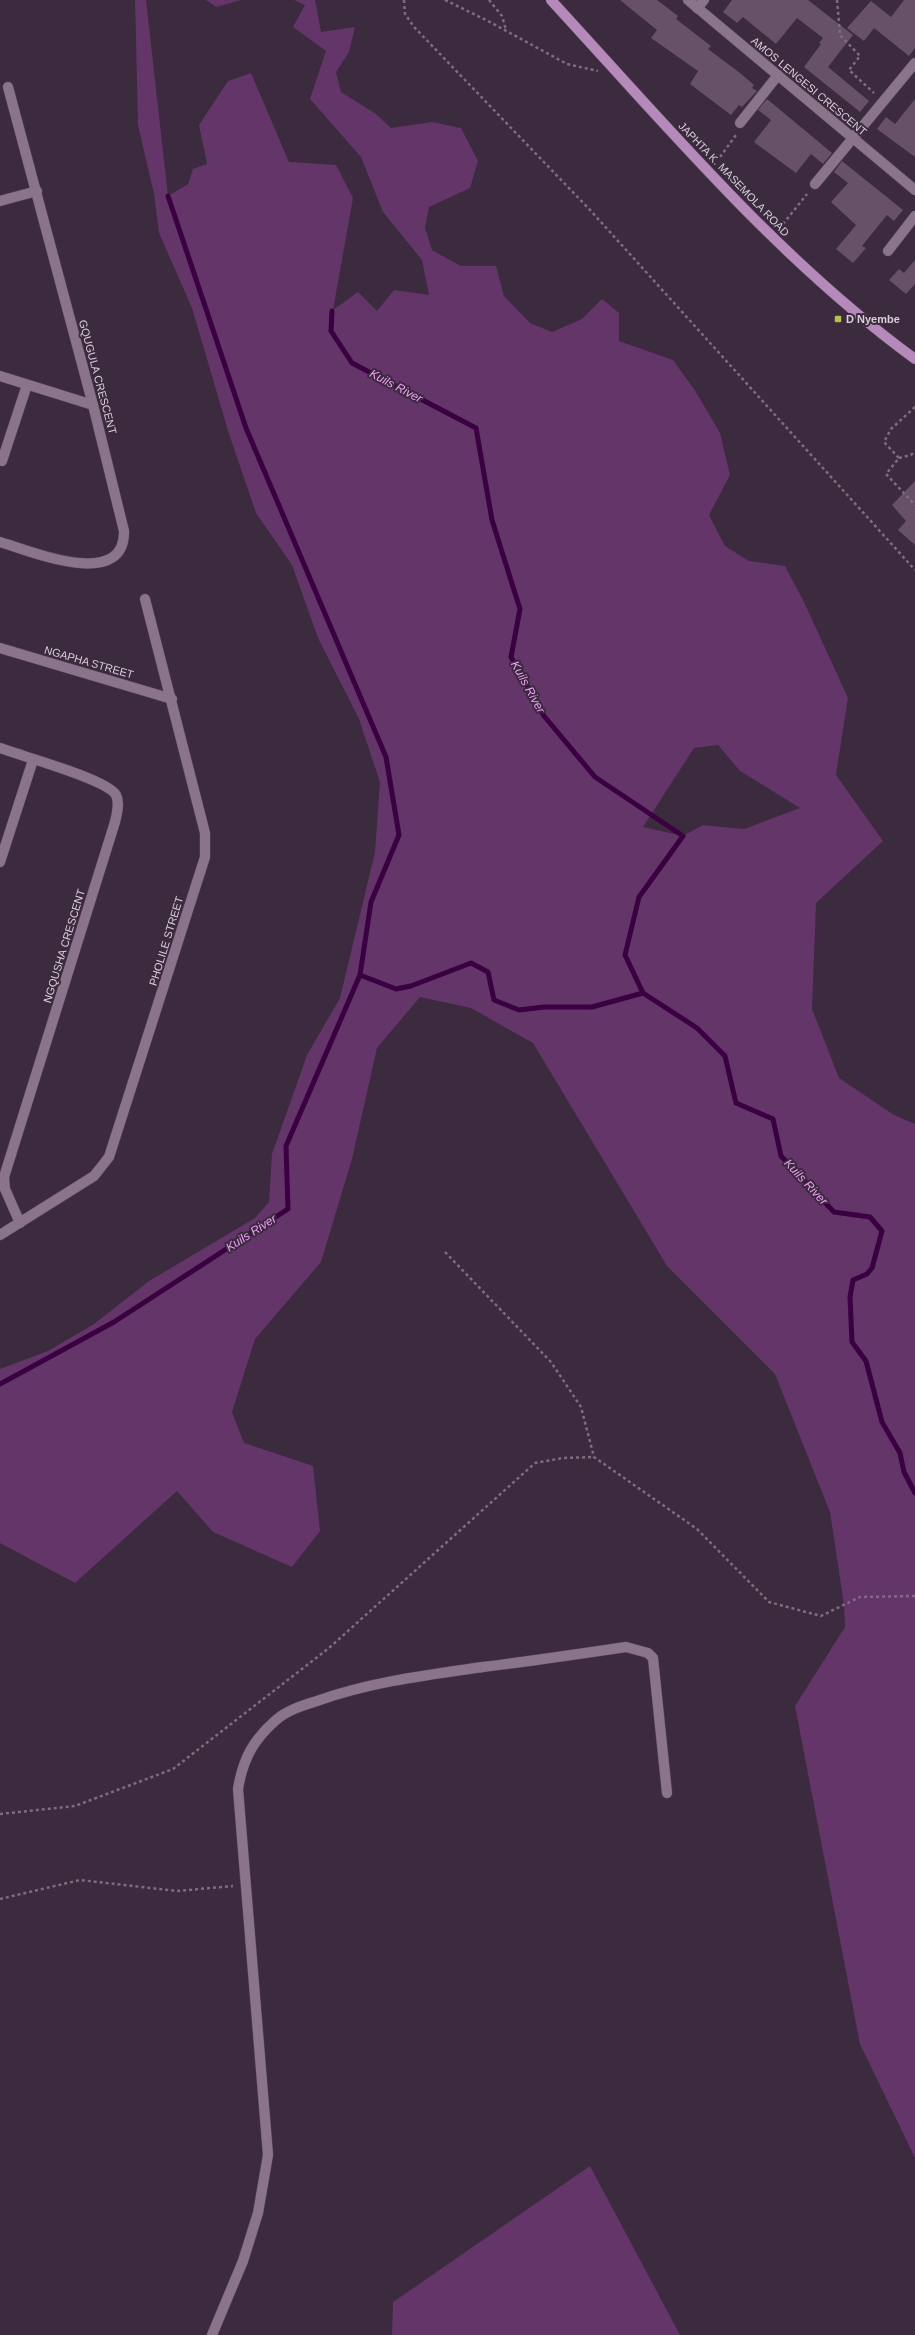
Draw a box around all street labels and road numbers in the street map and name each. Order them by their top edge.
street label: AMOS LENGESI CRESCENT [749,34,869,138]
street label: JAPHTA K. MASEMOLA ROAD [676,119,792,239]
street label: GQUGULA CRESCENT [77,318,119,436]
street label: NGAPHA STREET [43,644,135,681]
street label: NGQUSHA CRESCENT [41,887,87,1004]
street label: PHOLILE STREET [147,895,185,987]

